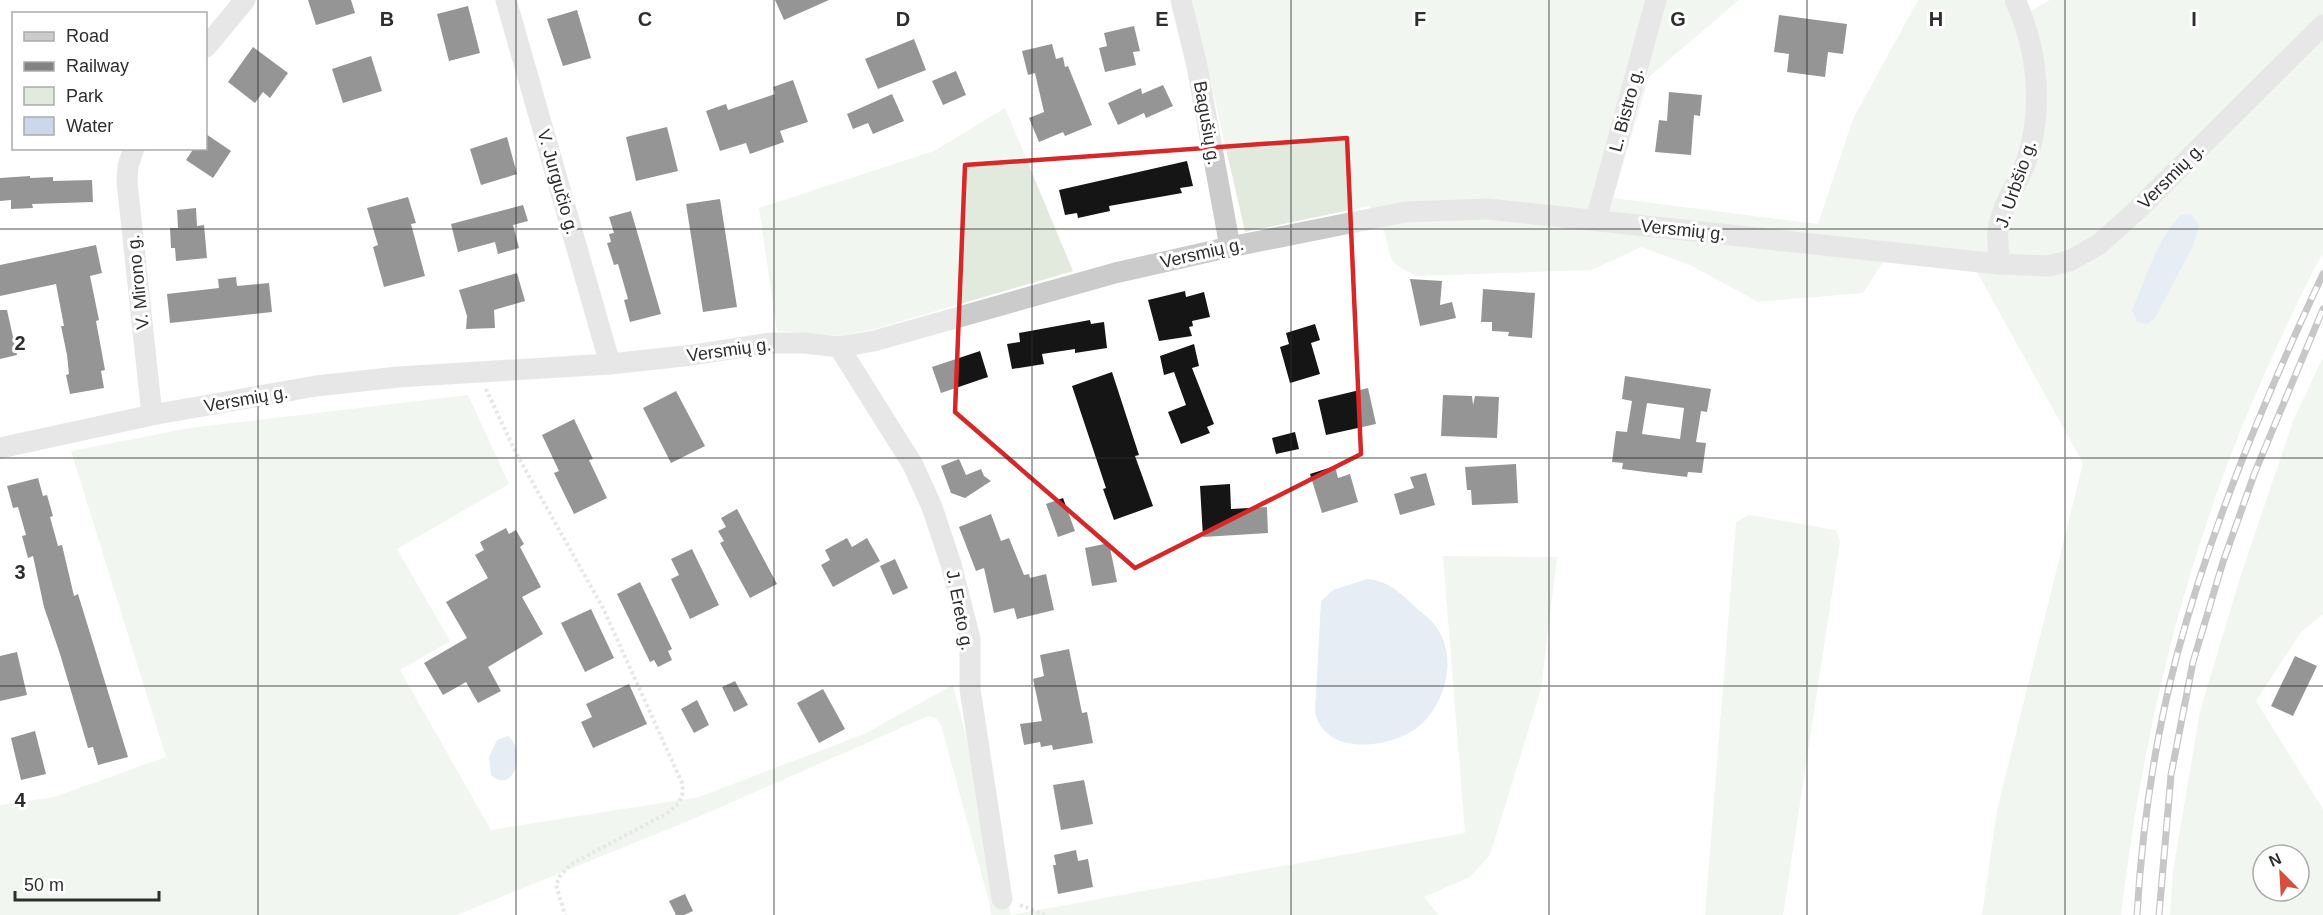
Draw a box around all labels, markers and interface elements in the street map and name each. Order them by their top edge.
text: B [380,8,394,30]
text: C [638,8,652,30]
text: D [896,8,910,30]
text: E [1155,8,1169,30]
text: F [1414,8,1426,30]
text: G [1670,8,1686,30]
text: H [1929,8,1943,30]
text: I [2191,8,2197,30]
legend [12,12,207,150]
text: Road [66,26,109,46]
text: Railway [66,56,129,76]
street label: L. Bistro g. [1605,66,1647,154]
street label: Bagušių g. [1190,79,1224,167]
text: Park [66,86,104,106]
text: Water [66,116,113,136]
street label: V. Jurgučio g. [533,127,583,237]
street label: J. Urbšio g. [1992,138,2040,230]
street label: Versmių g. [2134,139,2208,213]
street label: Versmių g. [1640,216,1726,244]
street label: V. Mirono g. [123,234,153,330]
street label: Versmių g. [1158,234,1246,272]
text: 2 [14,332,26,354]
street label: Versmių g. [685,334,773,366]
street label: Versmių g. [202,382,290,416]
text: 3 [14,561,26,583]
street label: J. Ereto g. [942,568,978,652]
text: 4 [14,789,26,811]
north arrow [2251,843,2311,903]
text: N [2266,850,2284,870]
scale bar [15,864,159,902]
text: 50 m [24,875,64,895]

